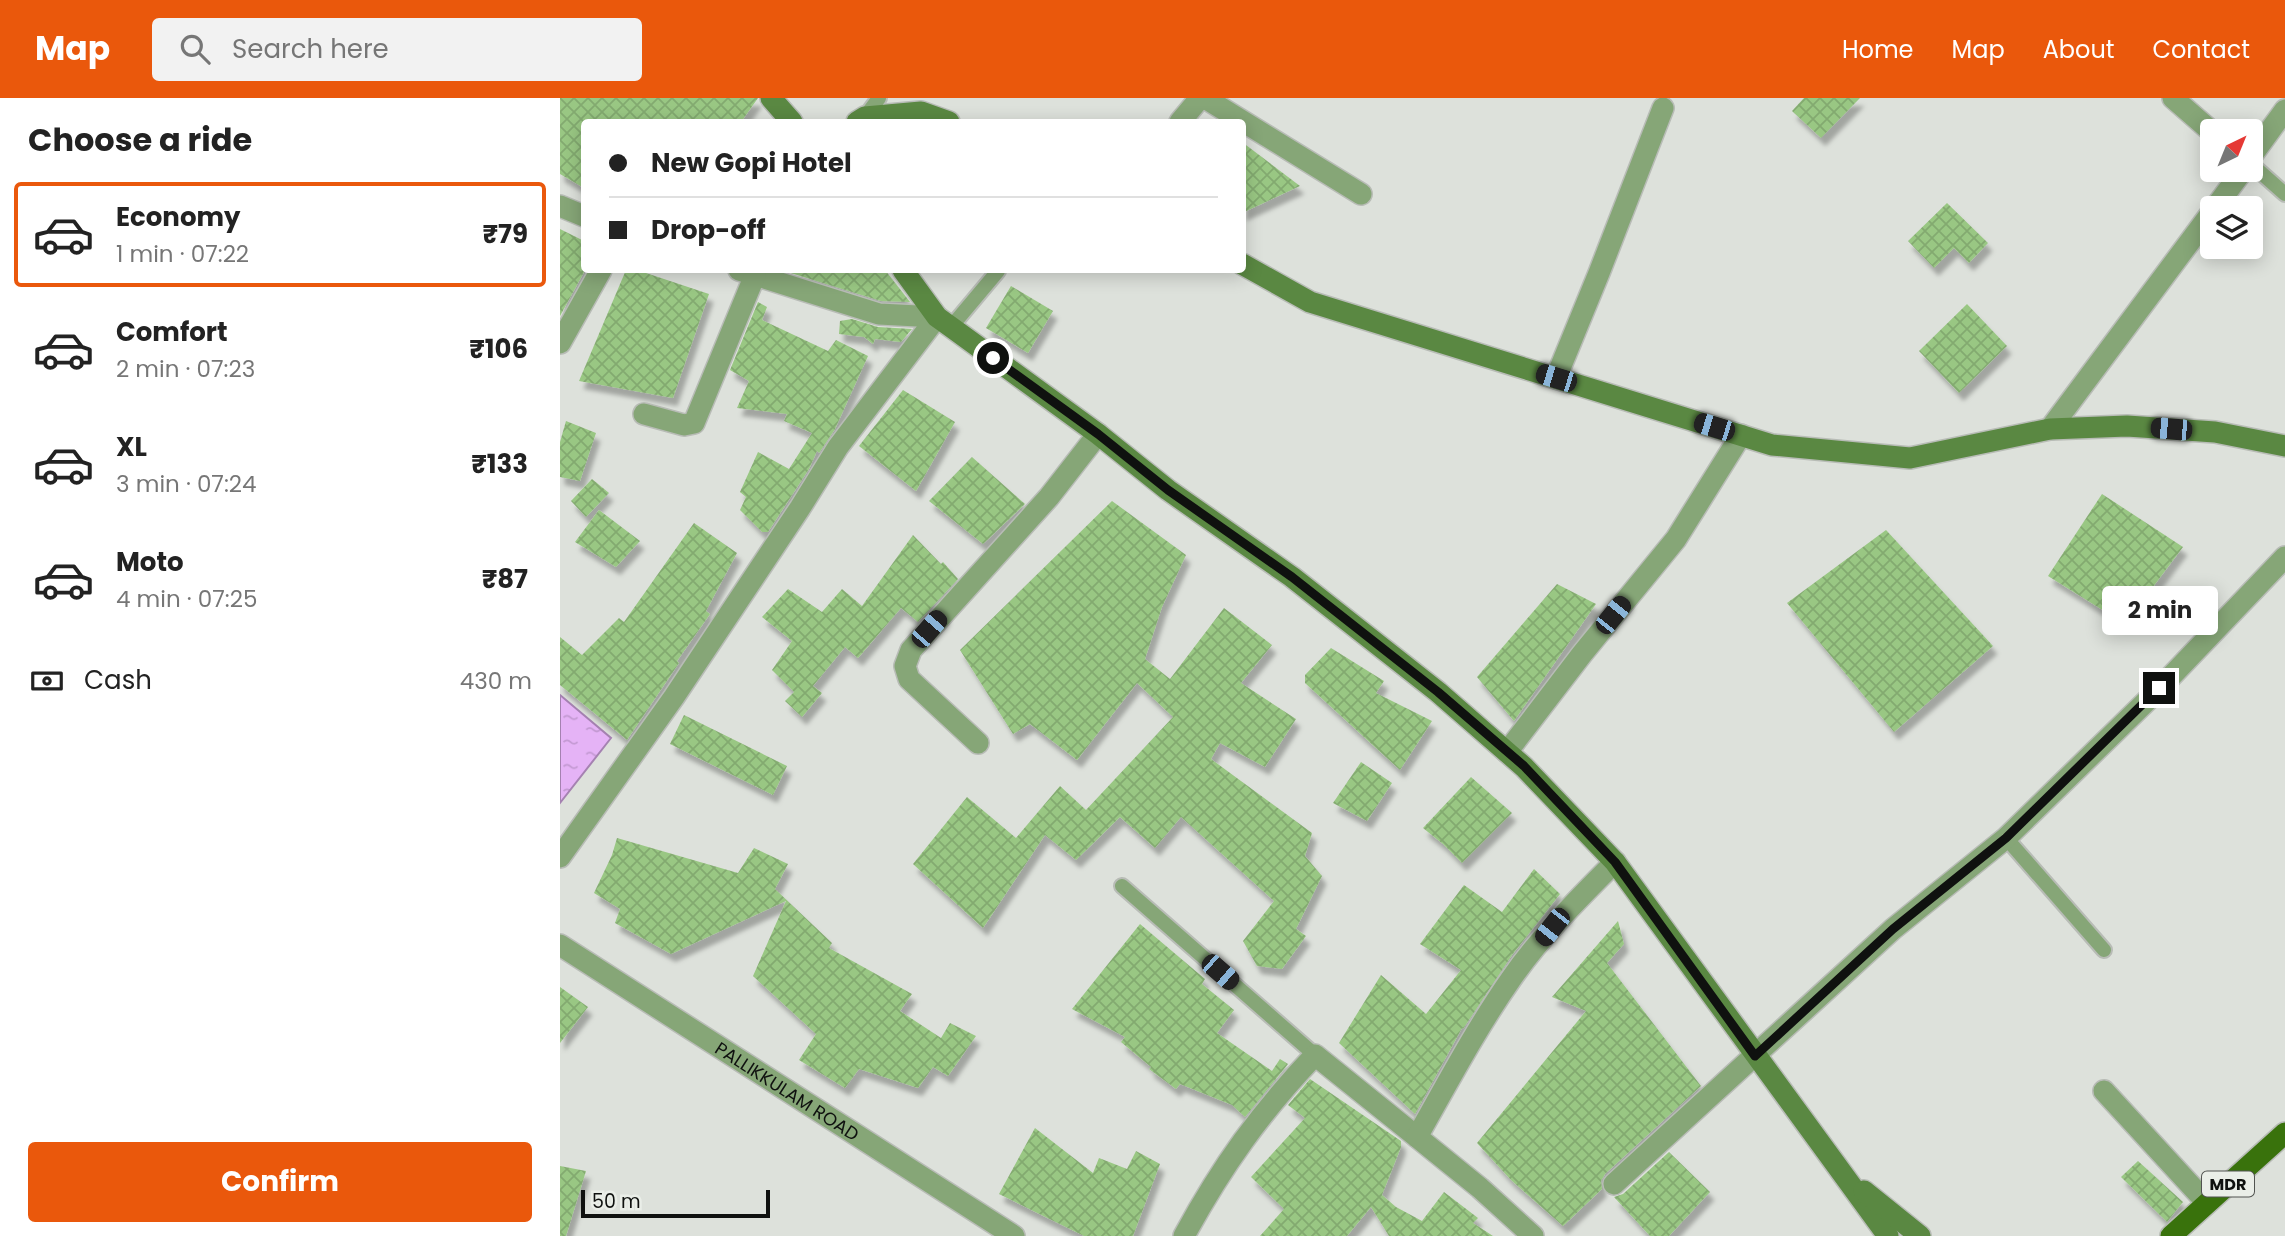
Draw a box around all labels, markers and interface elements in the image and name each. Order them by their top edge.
search box [152,18,642,81]
text: Map [35,25,110,72]
icon: search [176,30,214,68]
text: Search here [232,31,389,67]
text: Home [1842,33,1914,66]
text: Map [1952,33,2005,66]
text: About [2043,33,2114,66]
text: Contact [2152,33,2250,66]
text: Choose a ride [28,117,252,162]
north arrow [2200,119,2263,182]
map controls [2200,119,2263,259]
text: New Gopi Hotel [651,145,852,181]
button: layers [2200,196,2263,259]
text: Economy [116,199,240,235]
icon: car [32,203,95,266]
text: Drop-off [651,212,766,248]
text: ₹79 [483,216,528,252]
text: 1 min · 07:22 [116,238,249,270]
text: Comfort [116,314,228,350]
icon: car [32,318,95,381]
text: ₹106 [469,331,528,367]
route start [977,342,1009,374]
text: 2 min · 07:23 [116,353,255,385]
car [1533,362,1580,394]
car [1691,411,1738,443]
car [2150,417,2193,441]
text: XL [116,429,147,465]
icon: car [32,433,95,496]
text: ₹133 [471,446,528,482]
text: 3 min · 07:24 [116,468,257,500]
text: Moto [116,544,184,580]
icon: car [32,548,95,611]
text: ₹87 [482,561,528,597]
text: 4 min · 07:25 [116,583,257,615]
callout: 2 min [2101,587,2217,636]
car [1592,592,1635,638]
text: 2 min [2128,594,2192,626]
car [908,606,951,652]
icon: cash [28,662,66,700]
text: Cash [84,662,152,698]
text: 430 m [460,665,532,697]
route end [2143,672,2175,704]
car [1531,904,1574,950]
car [1198,950,1243,994]
street label: PALLIKKULAM ROAD [710,1035,864,1146]
button: Confirm [28,1142,532,1222]
road number: MDR [2202,1172,2254,1196]
scale bar [581,1187,770,1219]
text: 50 m [592,1188,641,1215]

